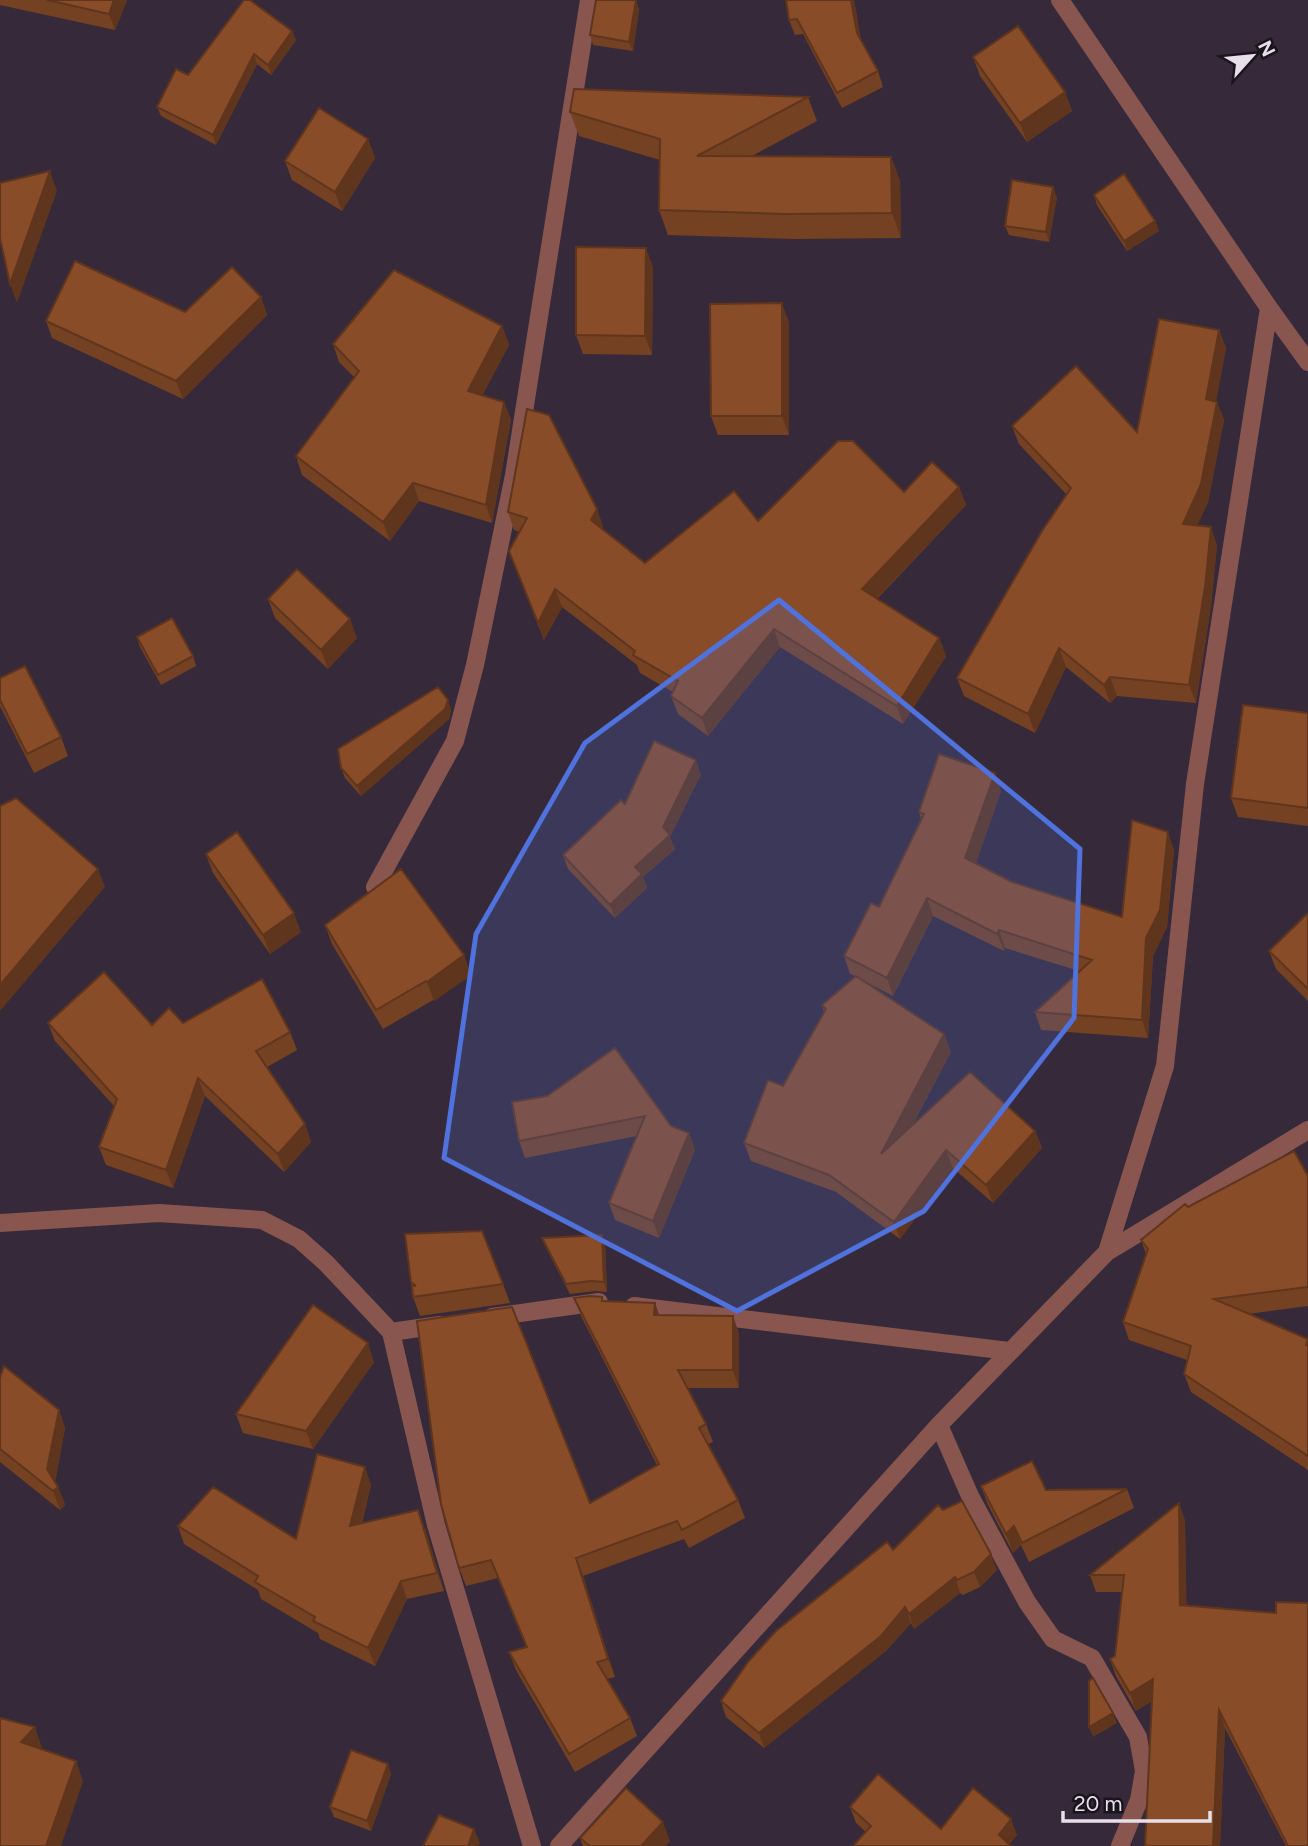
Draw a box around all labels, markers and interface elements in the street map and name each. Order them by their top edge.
north arrow [1217,21,1287,91]
text: N [1253,37,1280,60]
scale bar [1063,1780,1210,1824]
text: 20 m [1074,1791,1122,1816]

